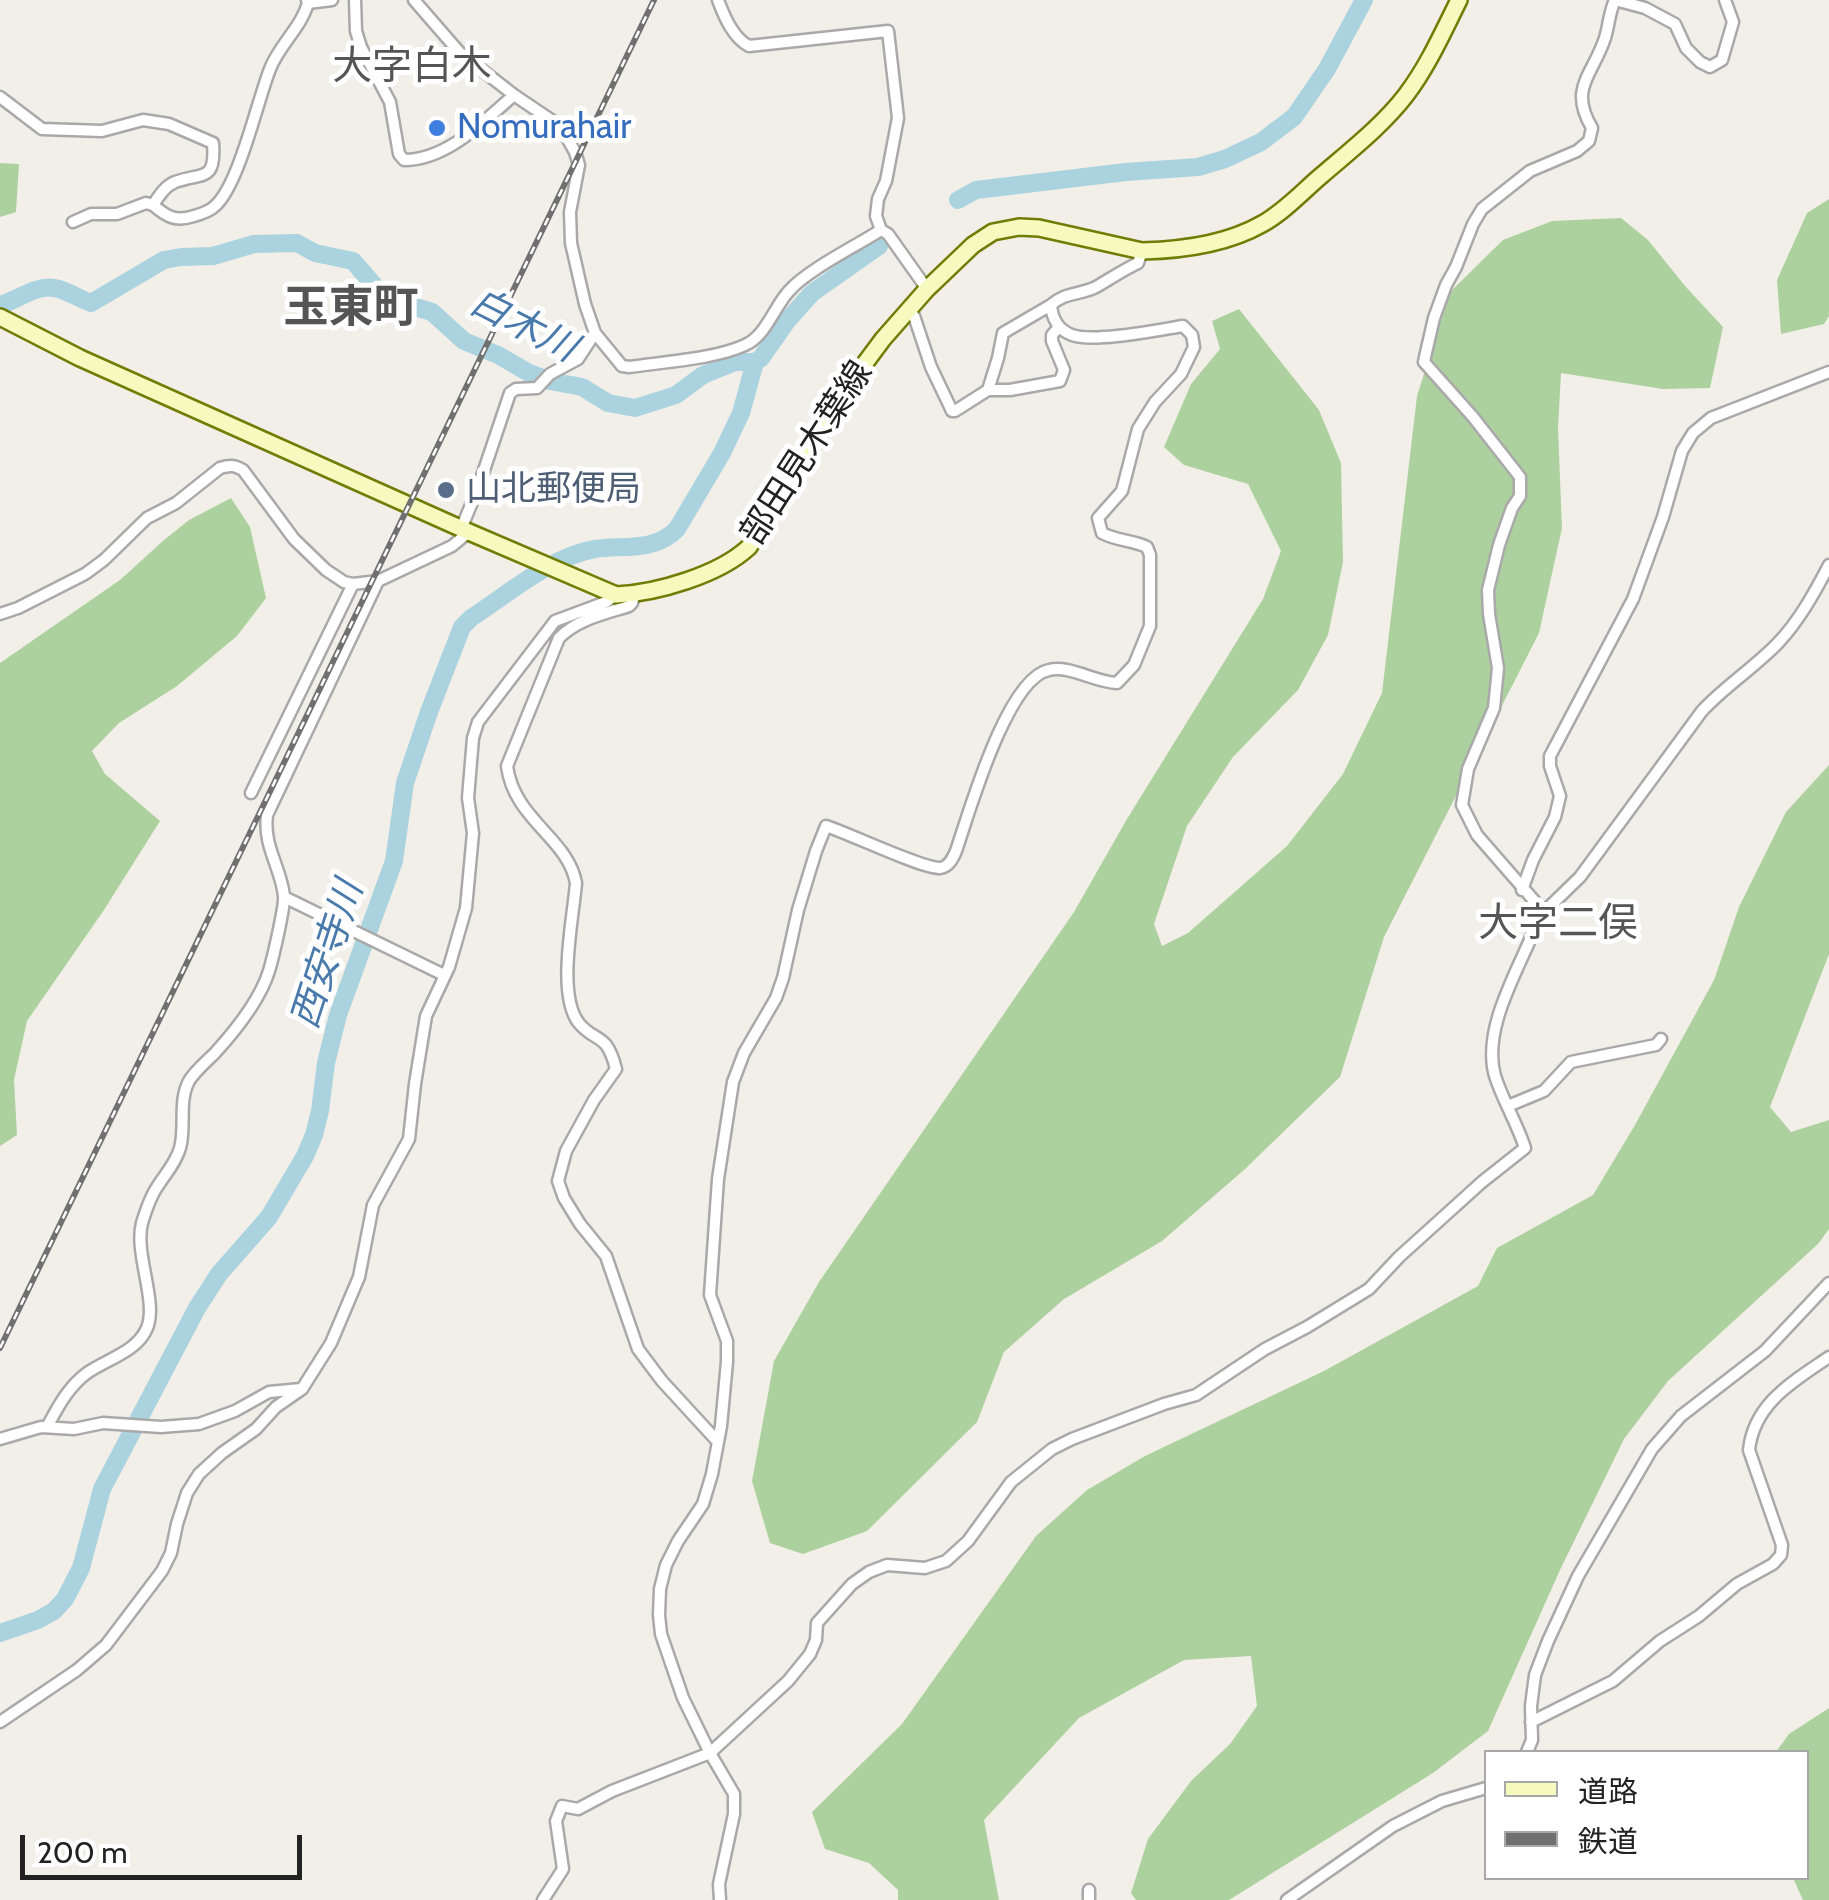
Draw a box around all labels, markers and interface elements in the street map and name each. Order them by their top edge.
district label: 大字白木 [332,43,492,91]
place label: Nomurahair [457,107,631,149]
marker: Nomurahair [426,117,448,139]
water label: 白木川 [462,280,584,372]
district label: 玉東町 [284,282,418,336]
street label: 部田見木葉線 [732,354,882,552]
place label: 山北郵便局 [466,469,641,511]
marker: 山北郵便局 [435,479,457,501]
water label: 西安寺川 [283,876,373,1034]
district label: 大字二俣 [1478,900,1638,948]
legend [1484,1750,1809,1880]
text: 道路 [1578,1773,1638,1810]
scale bar [25,1815,308,1877]
text: 鉄道 [1578,1823,1638,1860]
text: 200 m [37,1834,128,1871]

